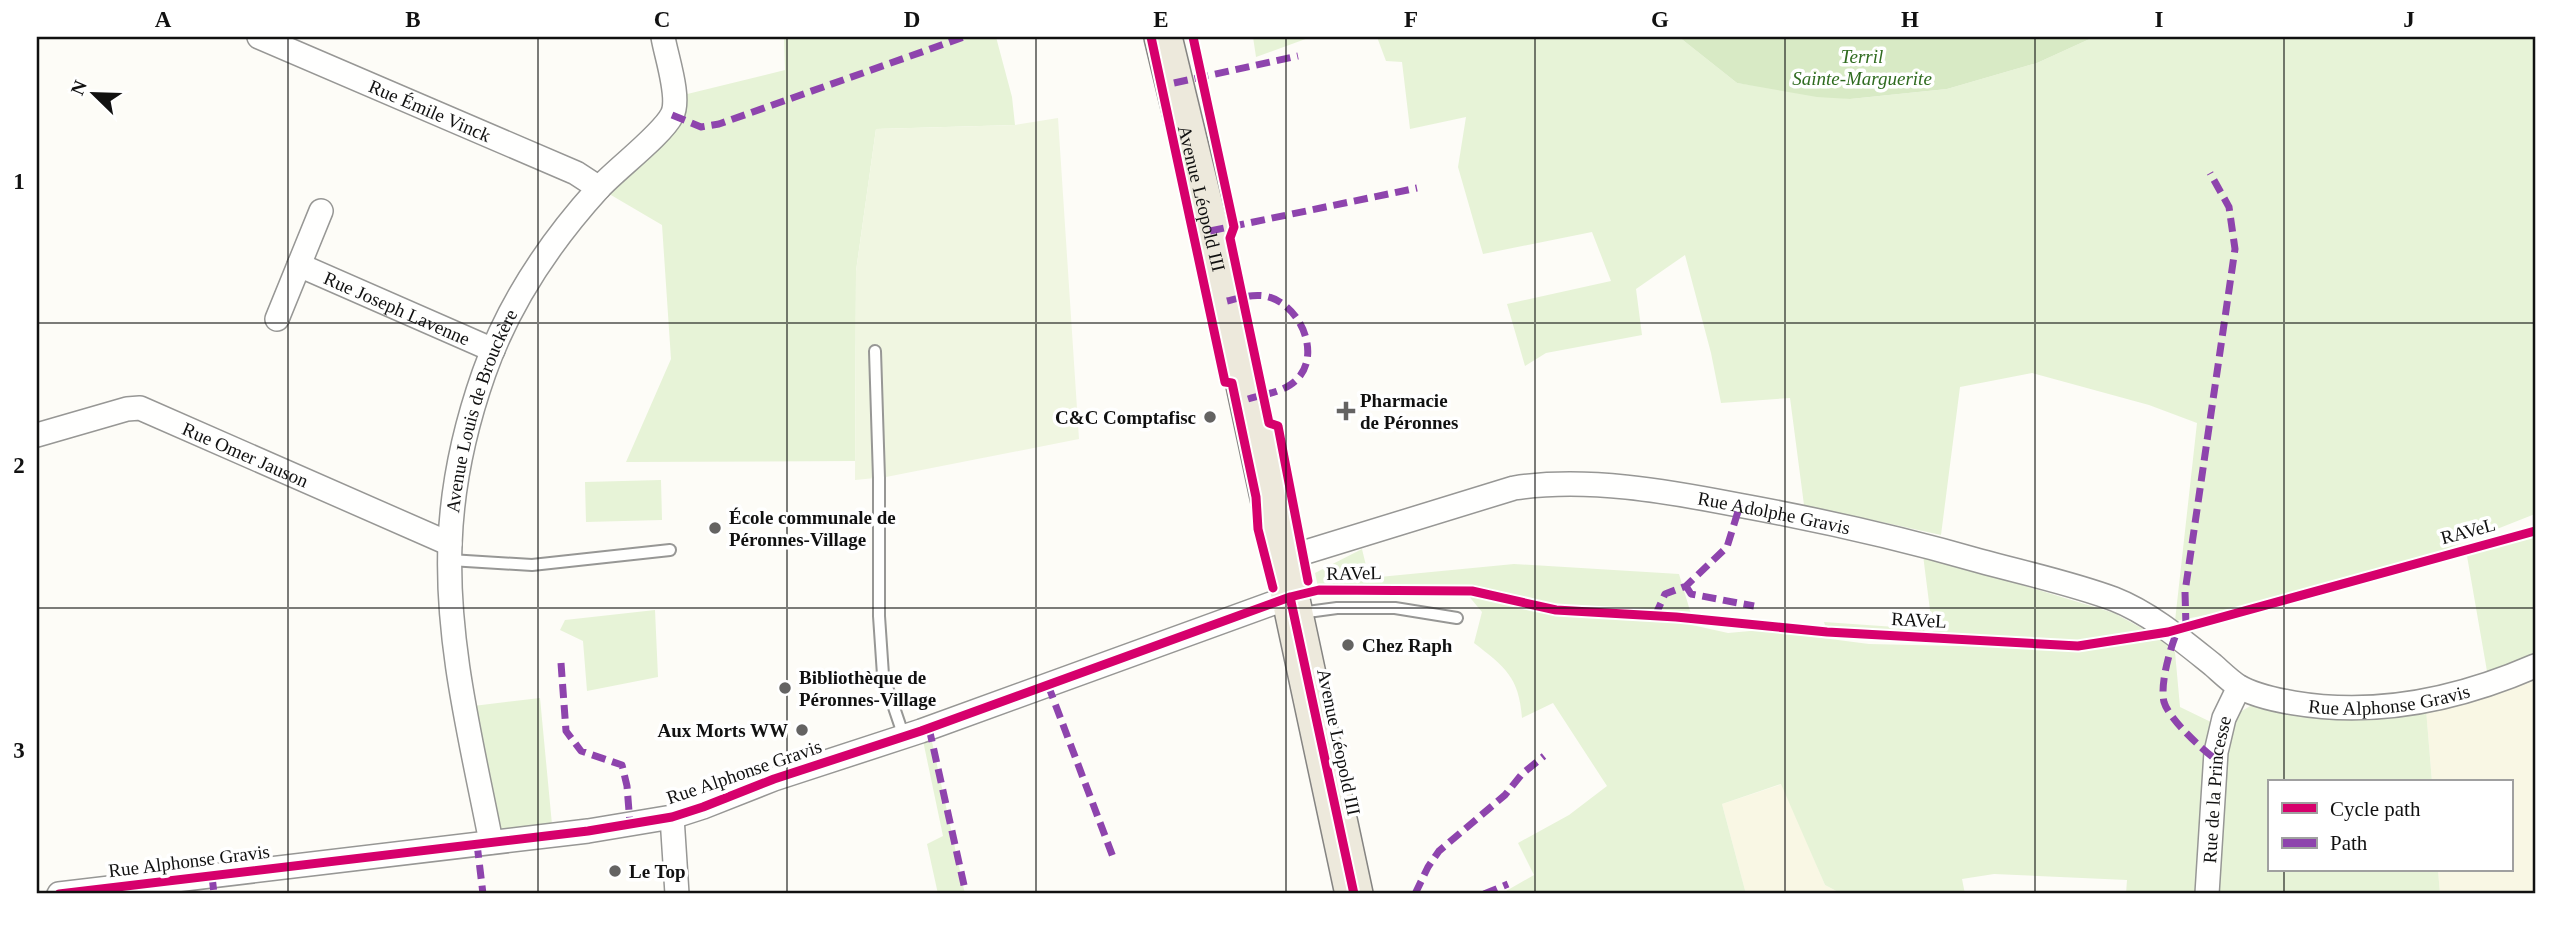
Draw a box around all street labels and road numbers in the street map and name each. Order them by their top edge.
street label: Rue Émile Vinck [366,75,494,146]
street label: Avenue Léopold III [1174,123,1230,273]
street label: Rue Joseph Lavenne [321,267,473,349]
street label: Avenue Louis de Brouckère [442,305,521,514]
street label: Rue Omer Jauson [179,418,312,491]
street label: Rue Adolphe Gravis [1696,487,1852,538]
street label: RAVeL [2438,514,2498,548]
street label: RAVeL [1326,562,1382,584]
street label: RAVeL [1891,608,1947,632]
street label: Avenue Léopold III [1313,667,1365,817]
street label: Rue Alphonse Gravis [2307,680,2472,718]
street label: Rue de la Princesse [2198,714,2235,864]
street label: Rue Alphonse Gravis [664,736,824,808]
street label: Rue Alphonse Gravis [107,841,271,881]

